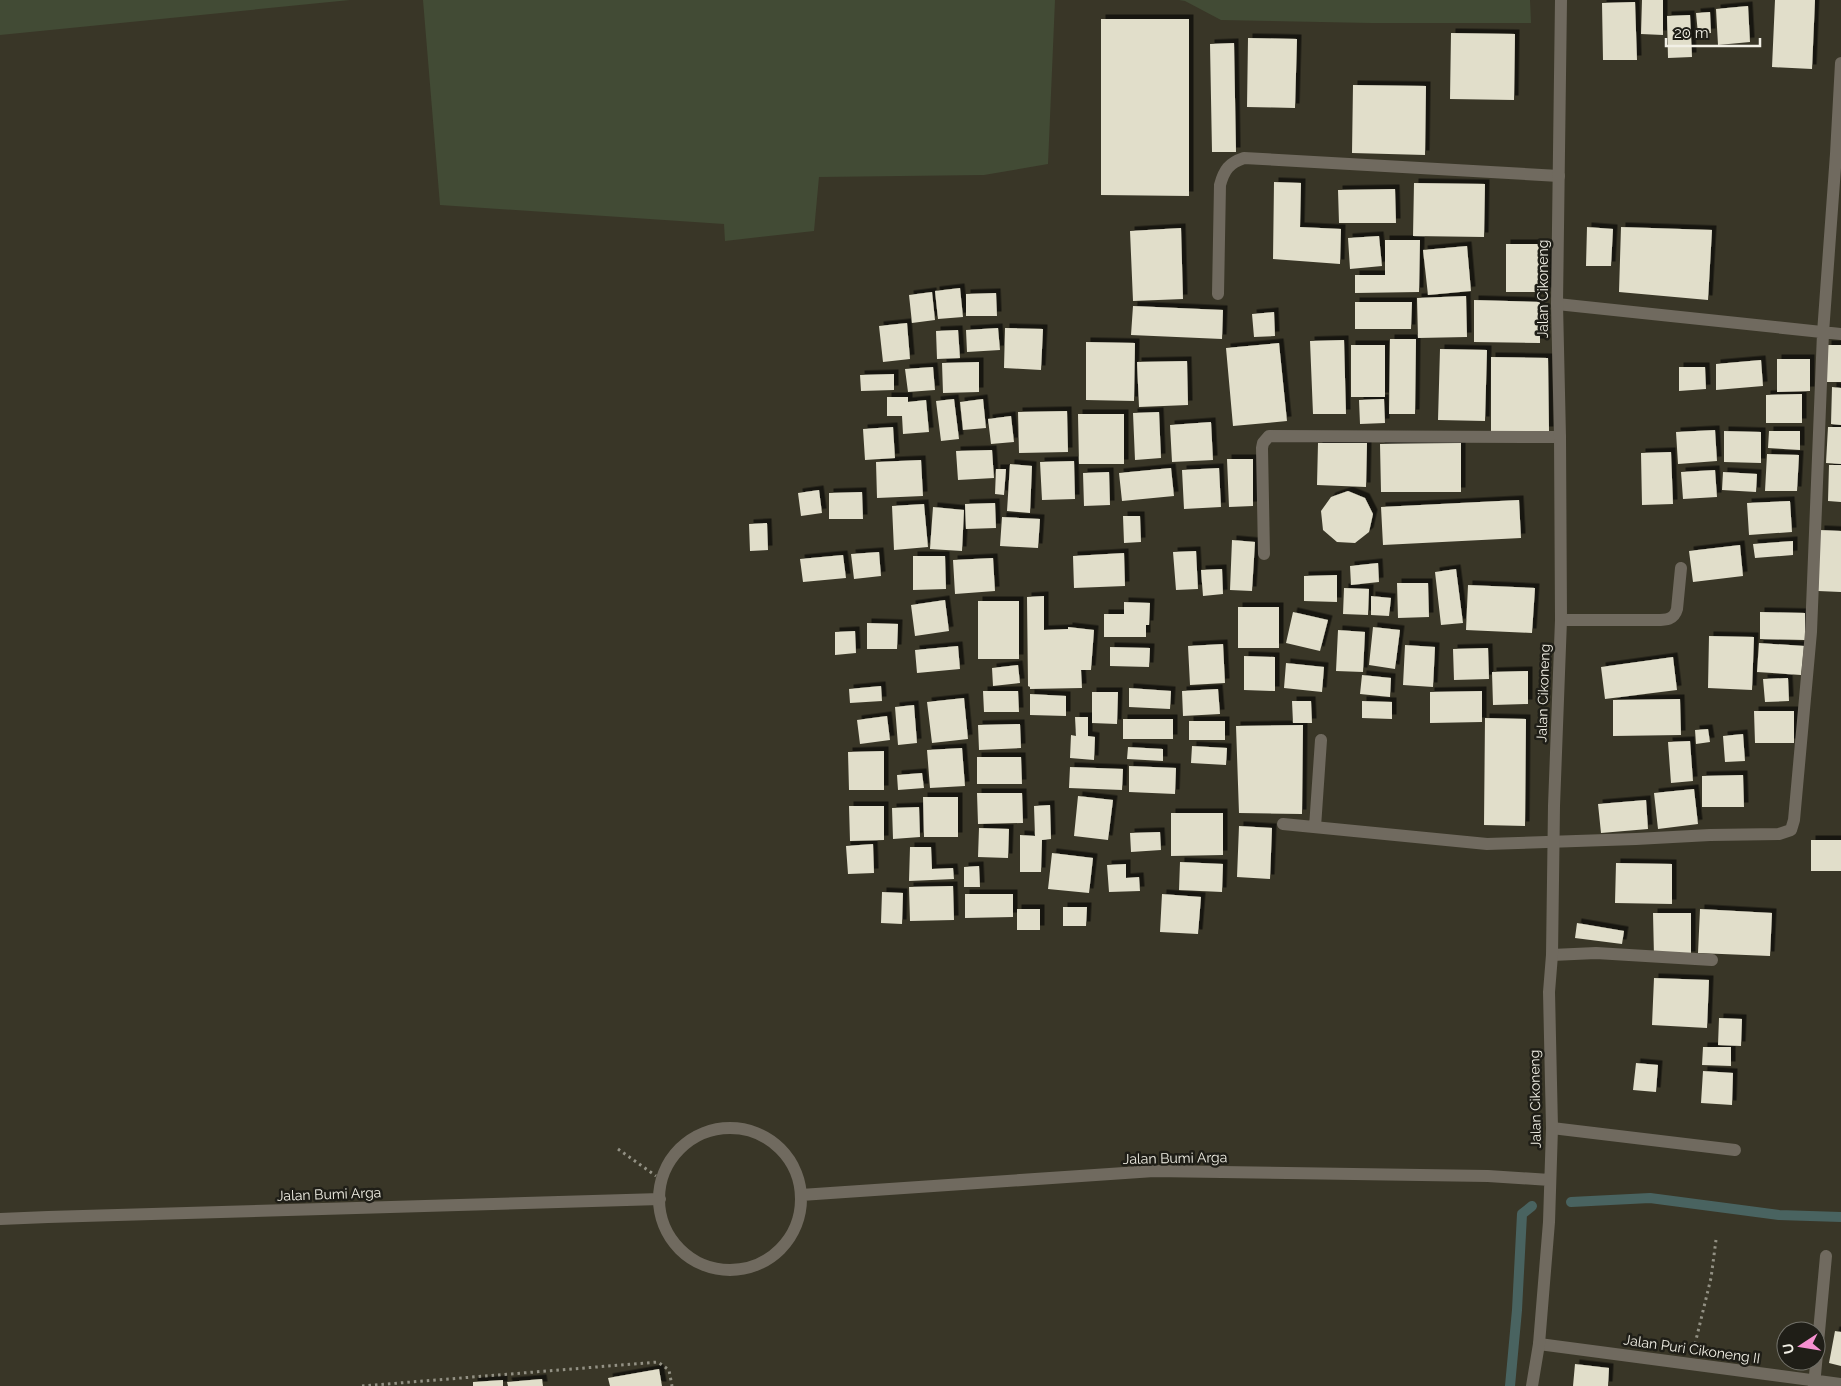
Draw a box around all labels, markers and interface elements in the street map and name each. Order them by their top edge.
scale bar [1666,15,1760,47]
text: 20 m [1674,24,1709,42]
street label: Jalan Cikoneng [1535,240,1551,338]
street label: Jalan Cikoneng [1533,643,1553,743]
street label: Jalan Cikoneng [1526,1050,1544,1148]
street label: Jalan Bumi Arga [1123,1149,1227,1167]
street label: Jalan Bumi Arga [276,1184,382,1204]
north arrow [1776,1321,1826,1371]
street label: Jalan Puri Cikoneng II [1623,1331,1761,1367]
text: U [1779,1342,1797,1356]

